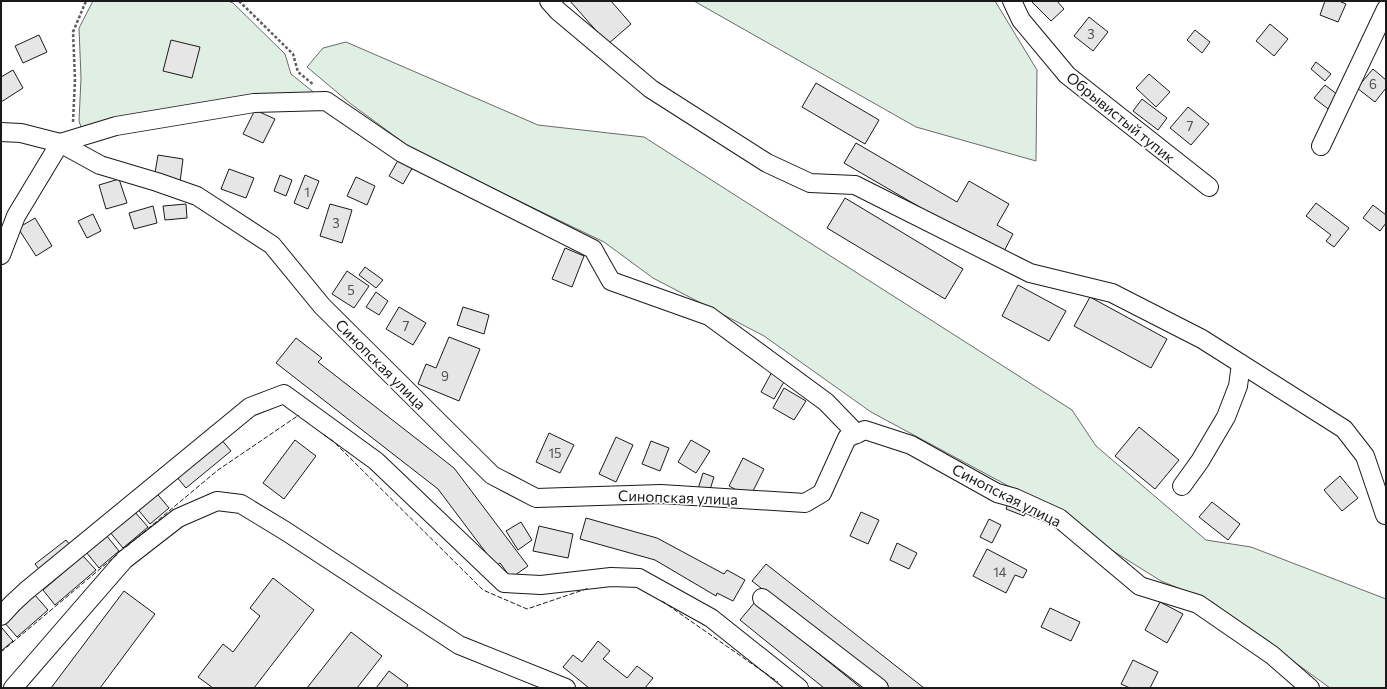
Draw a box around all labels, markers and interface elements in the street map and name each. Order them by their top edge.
house number: 3 [1087,26,1095,42]
street label: Обрывистый тупик [1063,68,1179,166]
house number: 6 [1369,76,1377,92]
house number: 7 [1187,118,1194,134]
house number: 1 [304,184,310,200]
house number: 3 [332,215,340,231]
house number: 5 [347,282,355,298]
street label: Синопская улица [332,315,430,413]
house number: 7 [403,318,410,334]
house number: 9 [441,368,449,384]
house number: 15 [548,445,562,461]
street label: Синопская улица [949,460,1065,530]
street label: Синопская улица [618,486,738,508]
house number: 14 [993,564,1007,580]

